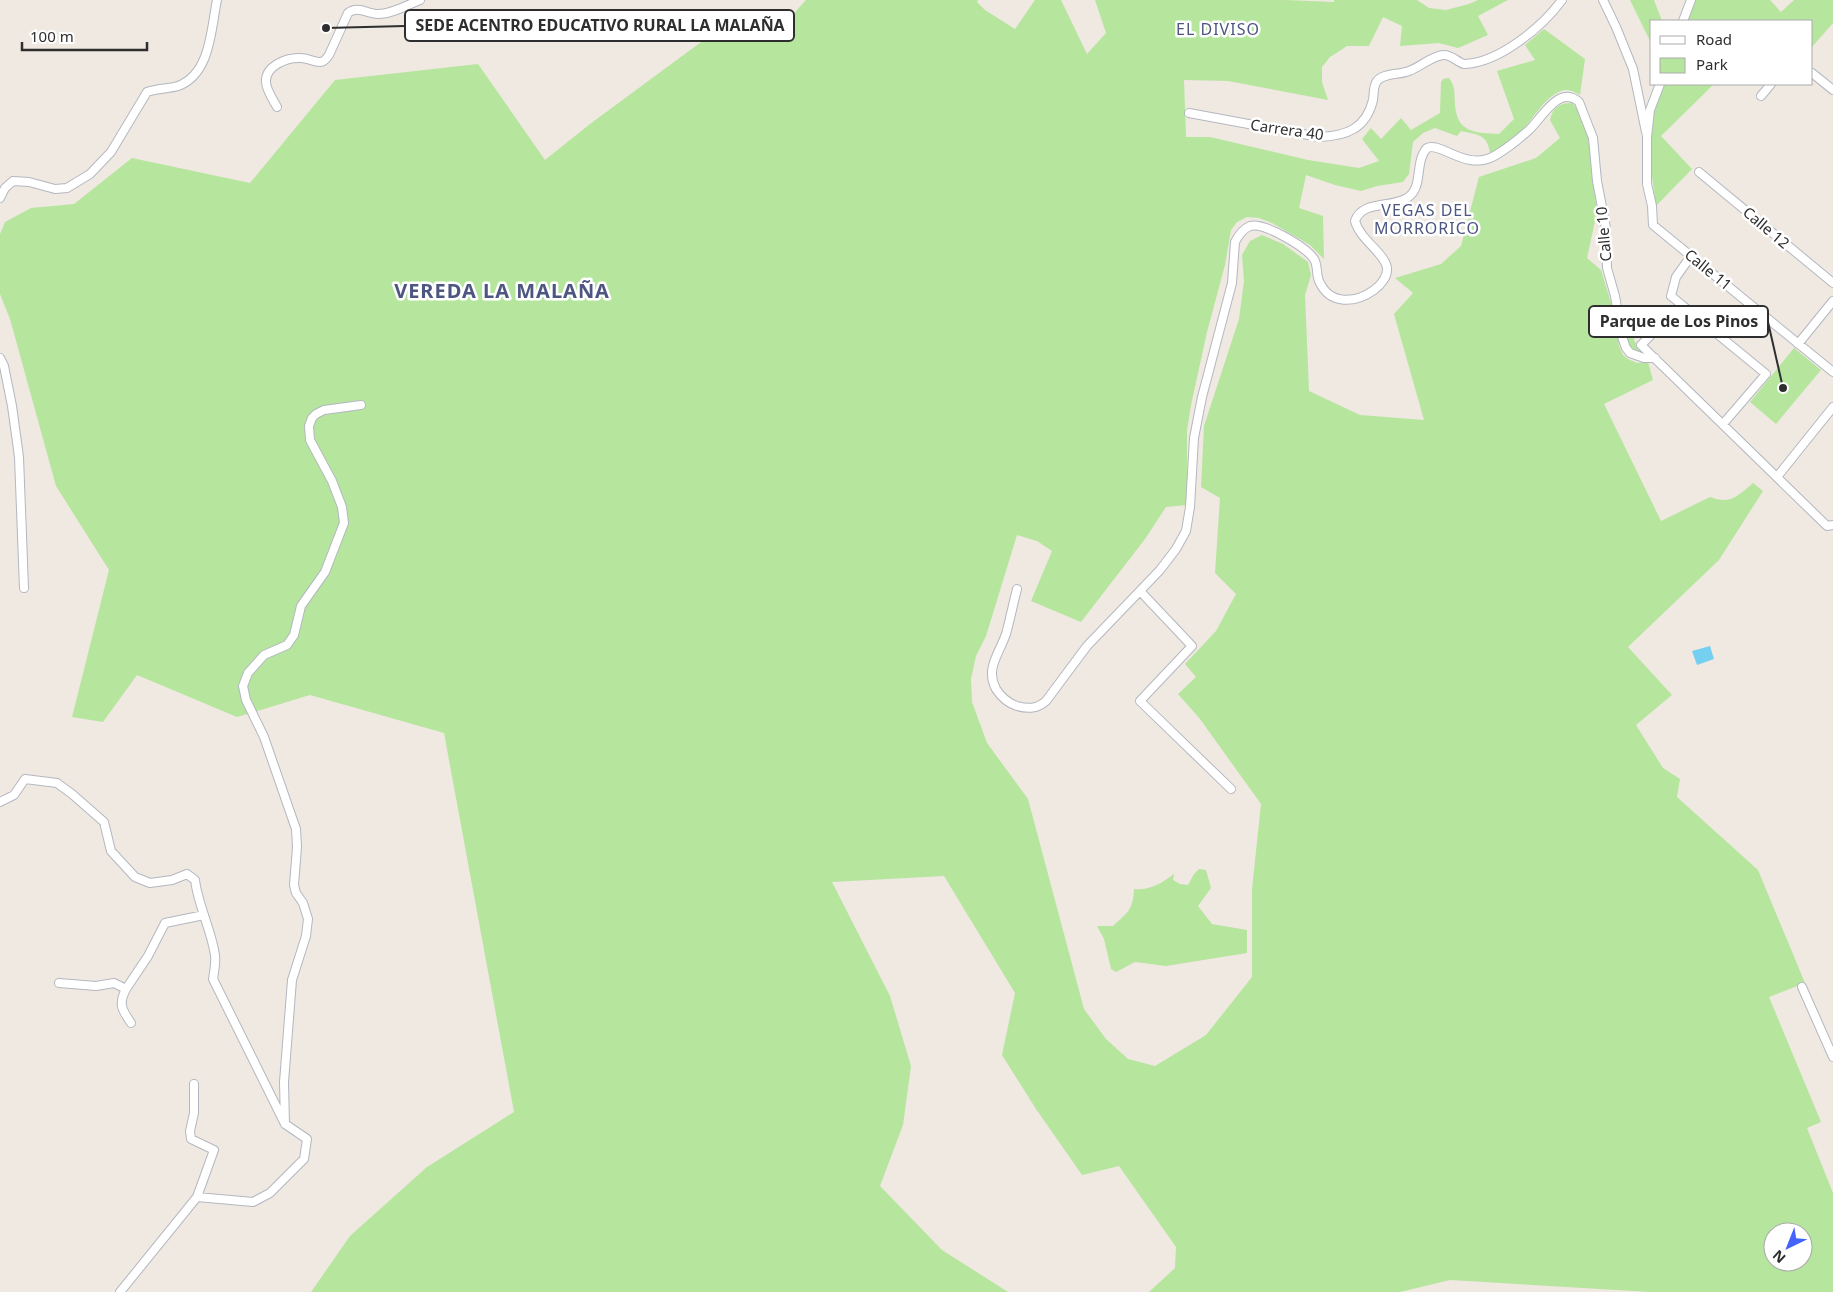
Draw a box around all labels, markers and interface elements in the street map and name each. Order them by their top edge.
callout: SEDE ACENTRO EDUCATIVO RURAL LA MALAÑA [405,10,794,41]
text: SEDE ACENTRO EDUCATIVO RURAL LA MALAÑA [415,14,786,36]
district label: EL DIVISO [1176,18,1260,40]
scale bar [22,20,148,52]
legend [1650,20,1813,85]
text: 100 m [30,26,74,46]
text: Road [1696,29,1732,49]
text: Park [1696,54,1728,74]
street label: Carrera 40 [1249,114,1325,144]
district label: VEGAS DEL MORRORICO [1374,199,1480,239]
street label: Calle 12 [1739,202,1794,253]
street label: Calle 10 [1591,206,1615,262]
street label: Calle 11 [1681,244,1736,294]
district label: VEREDA LA MALAÑA [394,277,610,304]
callout: Parque de Los Pinos [1589,306,1768,337]
text: Parque de Los Pinos [1600,310,1758,332]
north arrow [1763,1222,1813,1272]
text: N [1768,1246,1789,1268]

